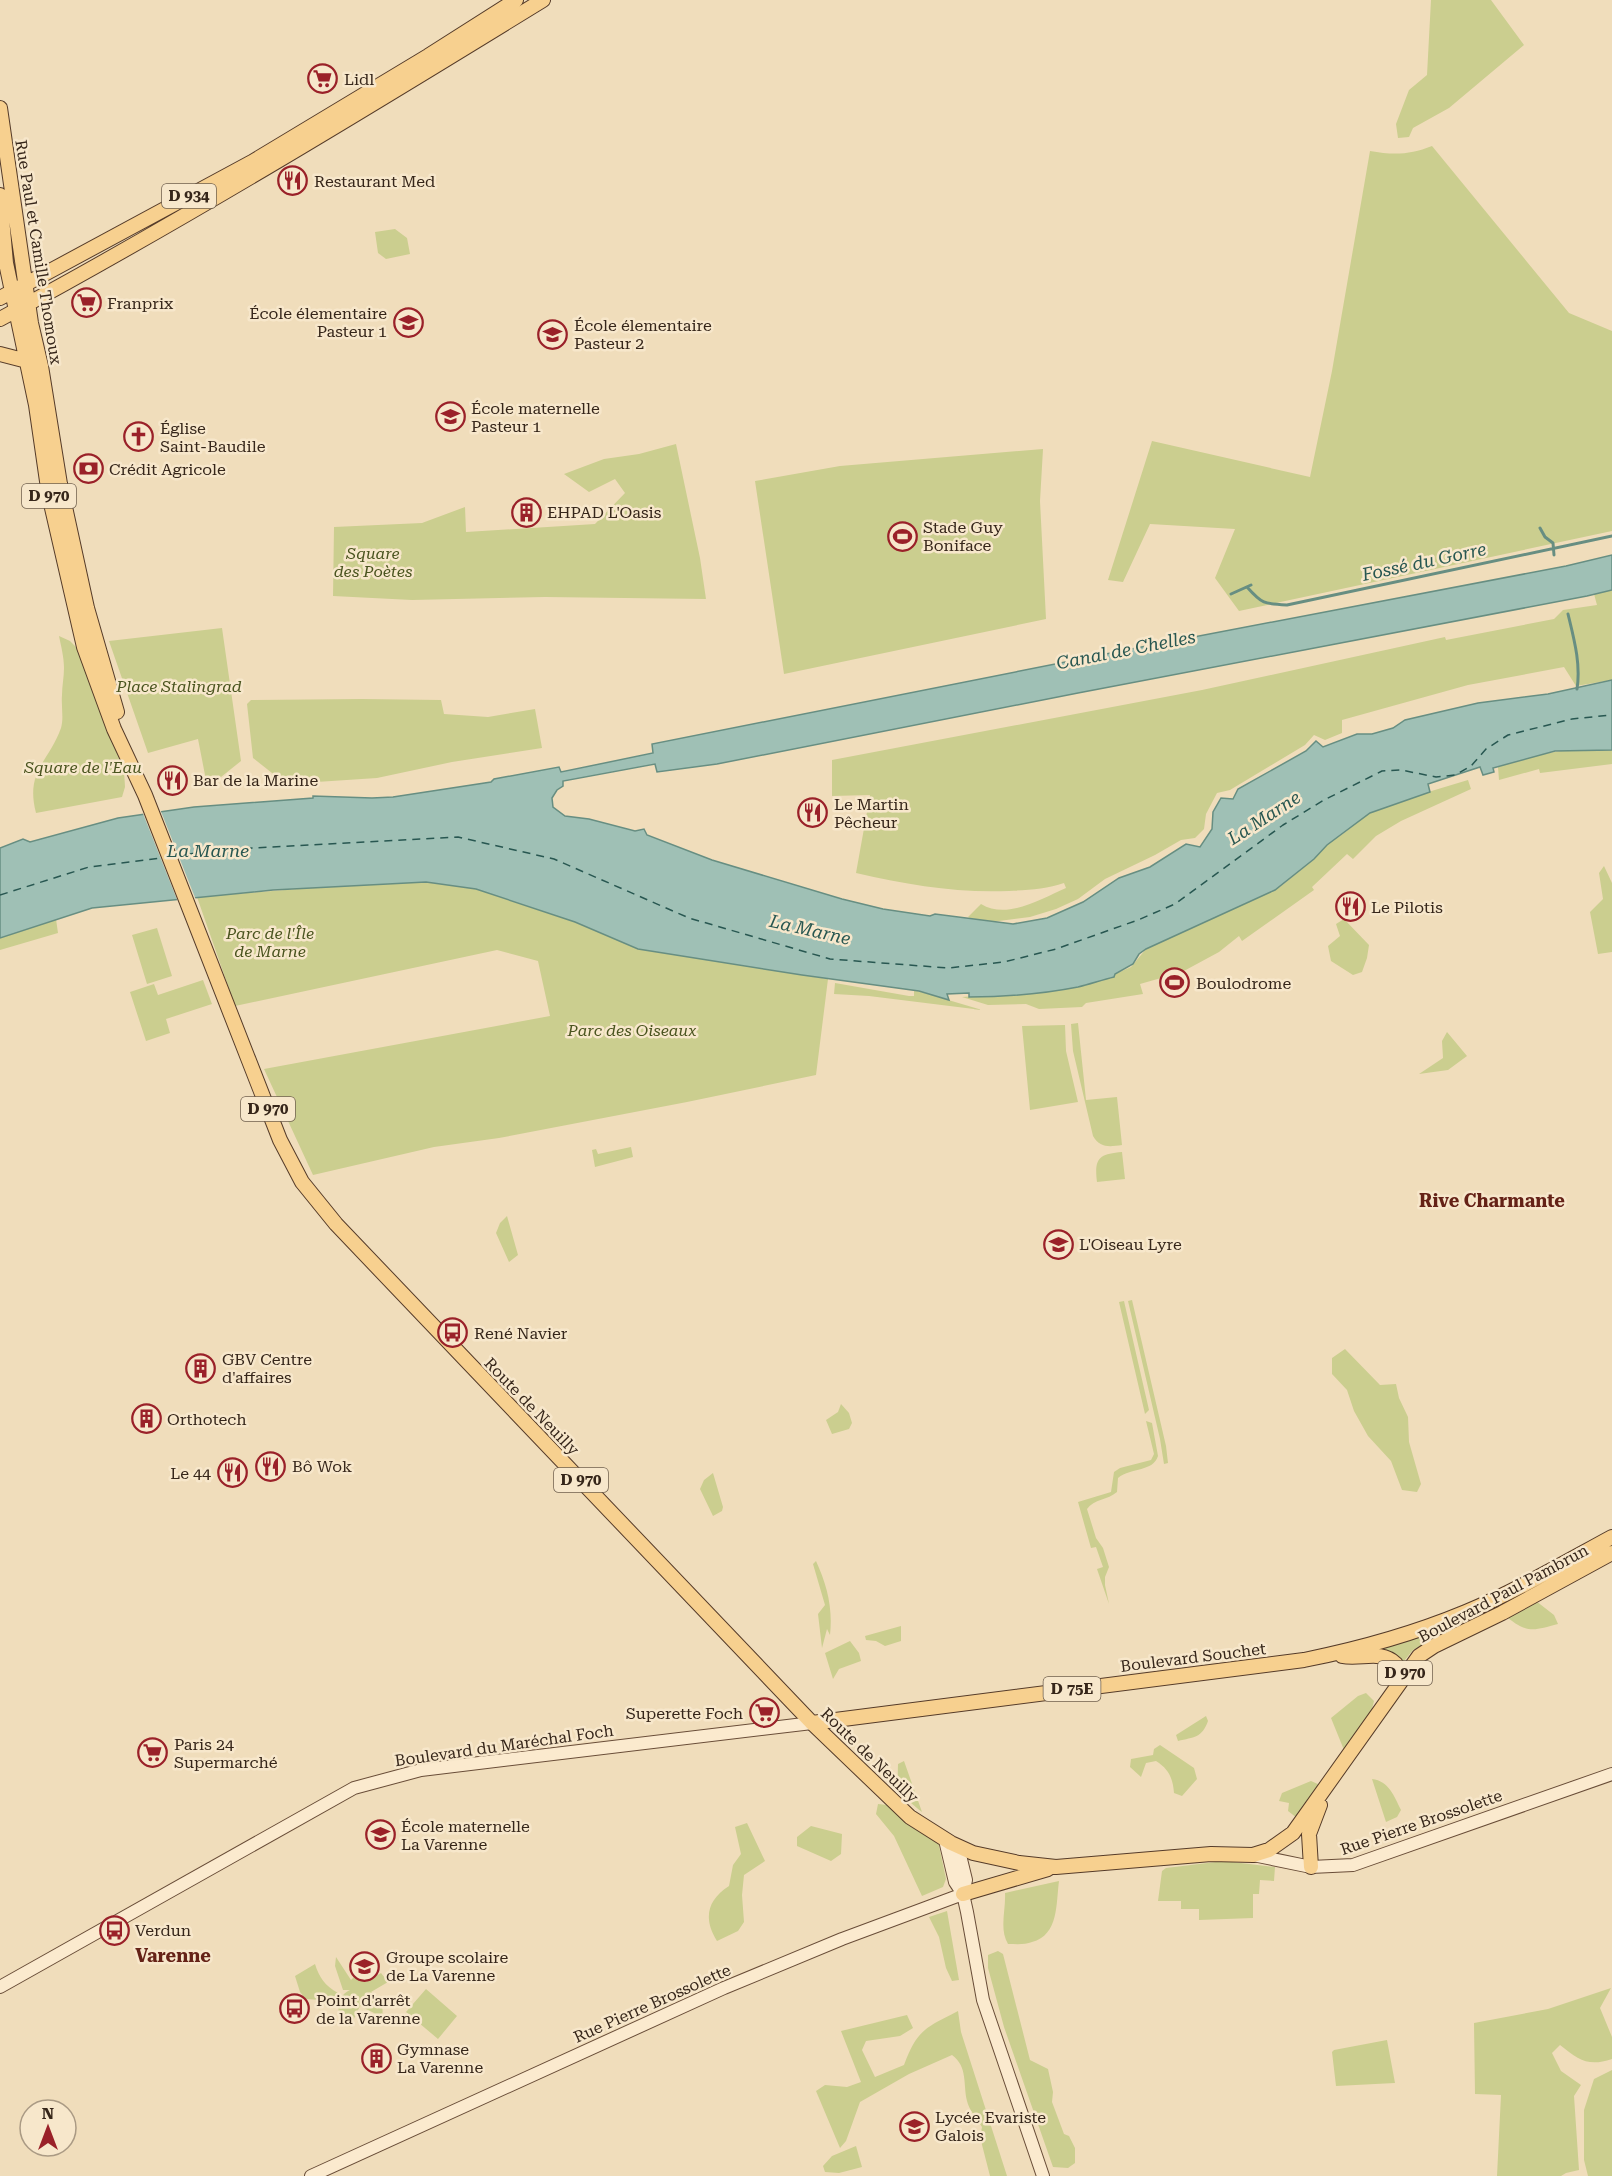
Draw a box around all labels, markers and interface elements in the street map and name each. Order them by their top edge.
supermarket icon: Lidl [307,63,339,95]
place label: Lidl [344,70,374,89]
street label: Rue Paul et Camille Thomoux [11,138,66,366]
restaurant icon: Restaurant Med [277,165,309,197]
place label: Restaurant Med [314,172,435,191]
road number: D 934 [162,184,216,208]
supermarket icon: Franprix [70,287,102,319]
place label: Franprix [107,294,174,313]
place label: École élementaire Pasteur 1 [249,304,387,341]
school or university icon: École élementaire Pasteur 1 [392,306,424,338]
place label: École élementaire Pasteur 2 [574,316,712,353]
school or university icon: École élementaire Pasteur 2 [537,318,569,350]
place label: École maternelle Pasteur 1 [471,399,600,436]
school or university icon: École maternelle Pasteur 1 [434,401,466,433]
place label: Église Saint-Baudile [160,419,266,456]
church icon: Église Saint-Baudile [123,421,155,453]
bank icon: Crédit Agricole [72,453,104,485]
place label: Crédit Agricole [109,460,226,479]
road number: D 970 [22,484,76,508]
building icon: EHPAD L'Oasis [510,496,542,528]
place label: EHPAD L'Oasis [547,503,662,522]
place label: Stade Guy Boniface [923,518,1003,555]
sports icon: Stade Guy Boniface [886,520,918,552]
water label: Fossé du Gorre [1359,538,1488,585]
park label: Square des Poètes [334,544,412,581]
water label: Canal de Chelles [1054,626,1197,673]
park label: Place Stalingrad [115,677,242,696]
park label: Square de l'Eau [23,758,142,777]
restaurant icon: Bar de la Marine [156,764,188,796]
place label: Bar de la Marine [193,771,318,790]
water label: La Marne [1223,786,1304,849]
place label: Le Martin Pêcheur [834,795,909,832]
restaurant icon: Le Martin Pêcheur [797,797,829,829]
water label: La Marne [166,840,249,861]
restaurant icon: Le Pilotis [1334,891,1366,923]
place label: Le Pilotis [1371,898,1443,917]
water label: La Marne [767,910,853,949]
park label: Parc de l'Île de Marne [225,924,314,961]
sports icon: Boulodrome [1159,967,1191,999]
place label: Boulodrome [1196,974,1291,993]
park label: Parc des Oiseaux [567,1021,696,1040]
road number: D 970 [241,1097,295,1121]
district label: Rive Charmante [1419,1190,1565,1211]
school or university icon: L'Oiseau Lyre [1042,1228,1074,1260]
place label: L'Oiseau Lyre [1079,1235,1182,1254]
bus stop icon: René Navier [437,1317,469,1349]
place label: René Navier [474,1324,568,1343]
place label: GBV Centre d'affaires [222,1350,312,1387]
building icon: GBV Centre d'affaires [185,1352,217,1384]
street label: Route de Neuilly [480,1354,583,1459]
building icon: Orthotech [130,1403,162,1435]
place label: Orthotech [167,1410,247,1429]
restaurant icon: Bô Wok [255,1450,287,1482]
restaurant icon: Le 44 [216,1457,248,1489]
place label: Bô Wok [292,1457,352,1476]
place label: Le 44 [170,1464,211,1483]
road number: D 970 [554,1468,608,1492]
street label: Boulevard Paul Pambrun [1415,1540,1592,1646]
street label: Boulevard Souchet [1119,1639,1267,1676]
road number: D 970 [1378,1661,1432,1685]
road number: D 75E [1044,1677,1100,1701]
supermarket icon: Superette Foch [748,1697,780,1729]
place label: Superette Foch [626,1704,743,1723]
street label: Route de Neuilly [817,1704,923,1807]
street label: Boulevard du Maréchal Foch [393,1721,615,1770]
place label: Paris 24 Supermarché [174,1735,278,1772]
supermarket icon: Paris 24 Supermarché [137,1737,169,1769]
street label: Rue Pierre Brossolette [1338,1786,1505,1859]
place label: École maternelle La Varenne [401,1817,530,1854]
school or university icon: École maternelle La Varenne [364,1819,396,1851]
bus stop icon: Verdun [98,1914,130,1946]
place label: Verdun [135,1921,191,1940]
district label: Varenne [135,1945,211,1966]
place label: Groupe scolaire de La Varenne [386,1948,508,1985]
school or university icon: Groupe scolaire de La Varenne [349,1950,381,1982]
street label: Rue Pierre Brossolette [571,1960,734,2047]
place label: Point d'arrêt de la Varenne [316,1991,420,2028]
bus stop icon: Point d'arrêt de la Varenne [279,1993,311,2025]
place label: Gymnase La Varenne [397,2040,483,2077]
building icon: Gymnase La Varenne [360,2042,392,2074]
north arrow [18,2098,78,2158]
text: N [42,2104,54,2123]
place label: Lycée Evariste Galois [935,2108,1046,2145]
school or university icon: Lycée Evariste Galois [898,2110,930,2142]

